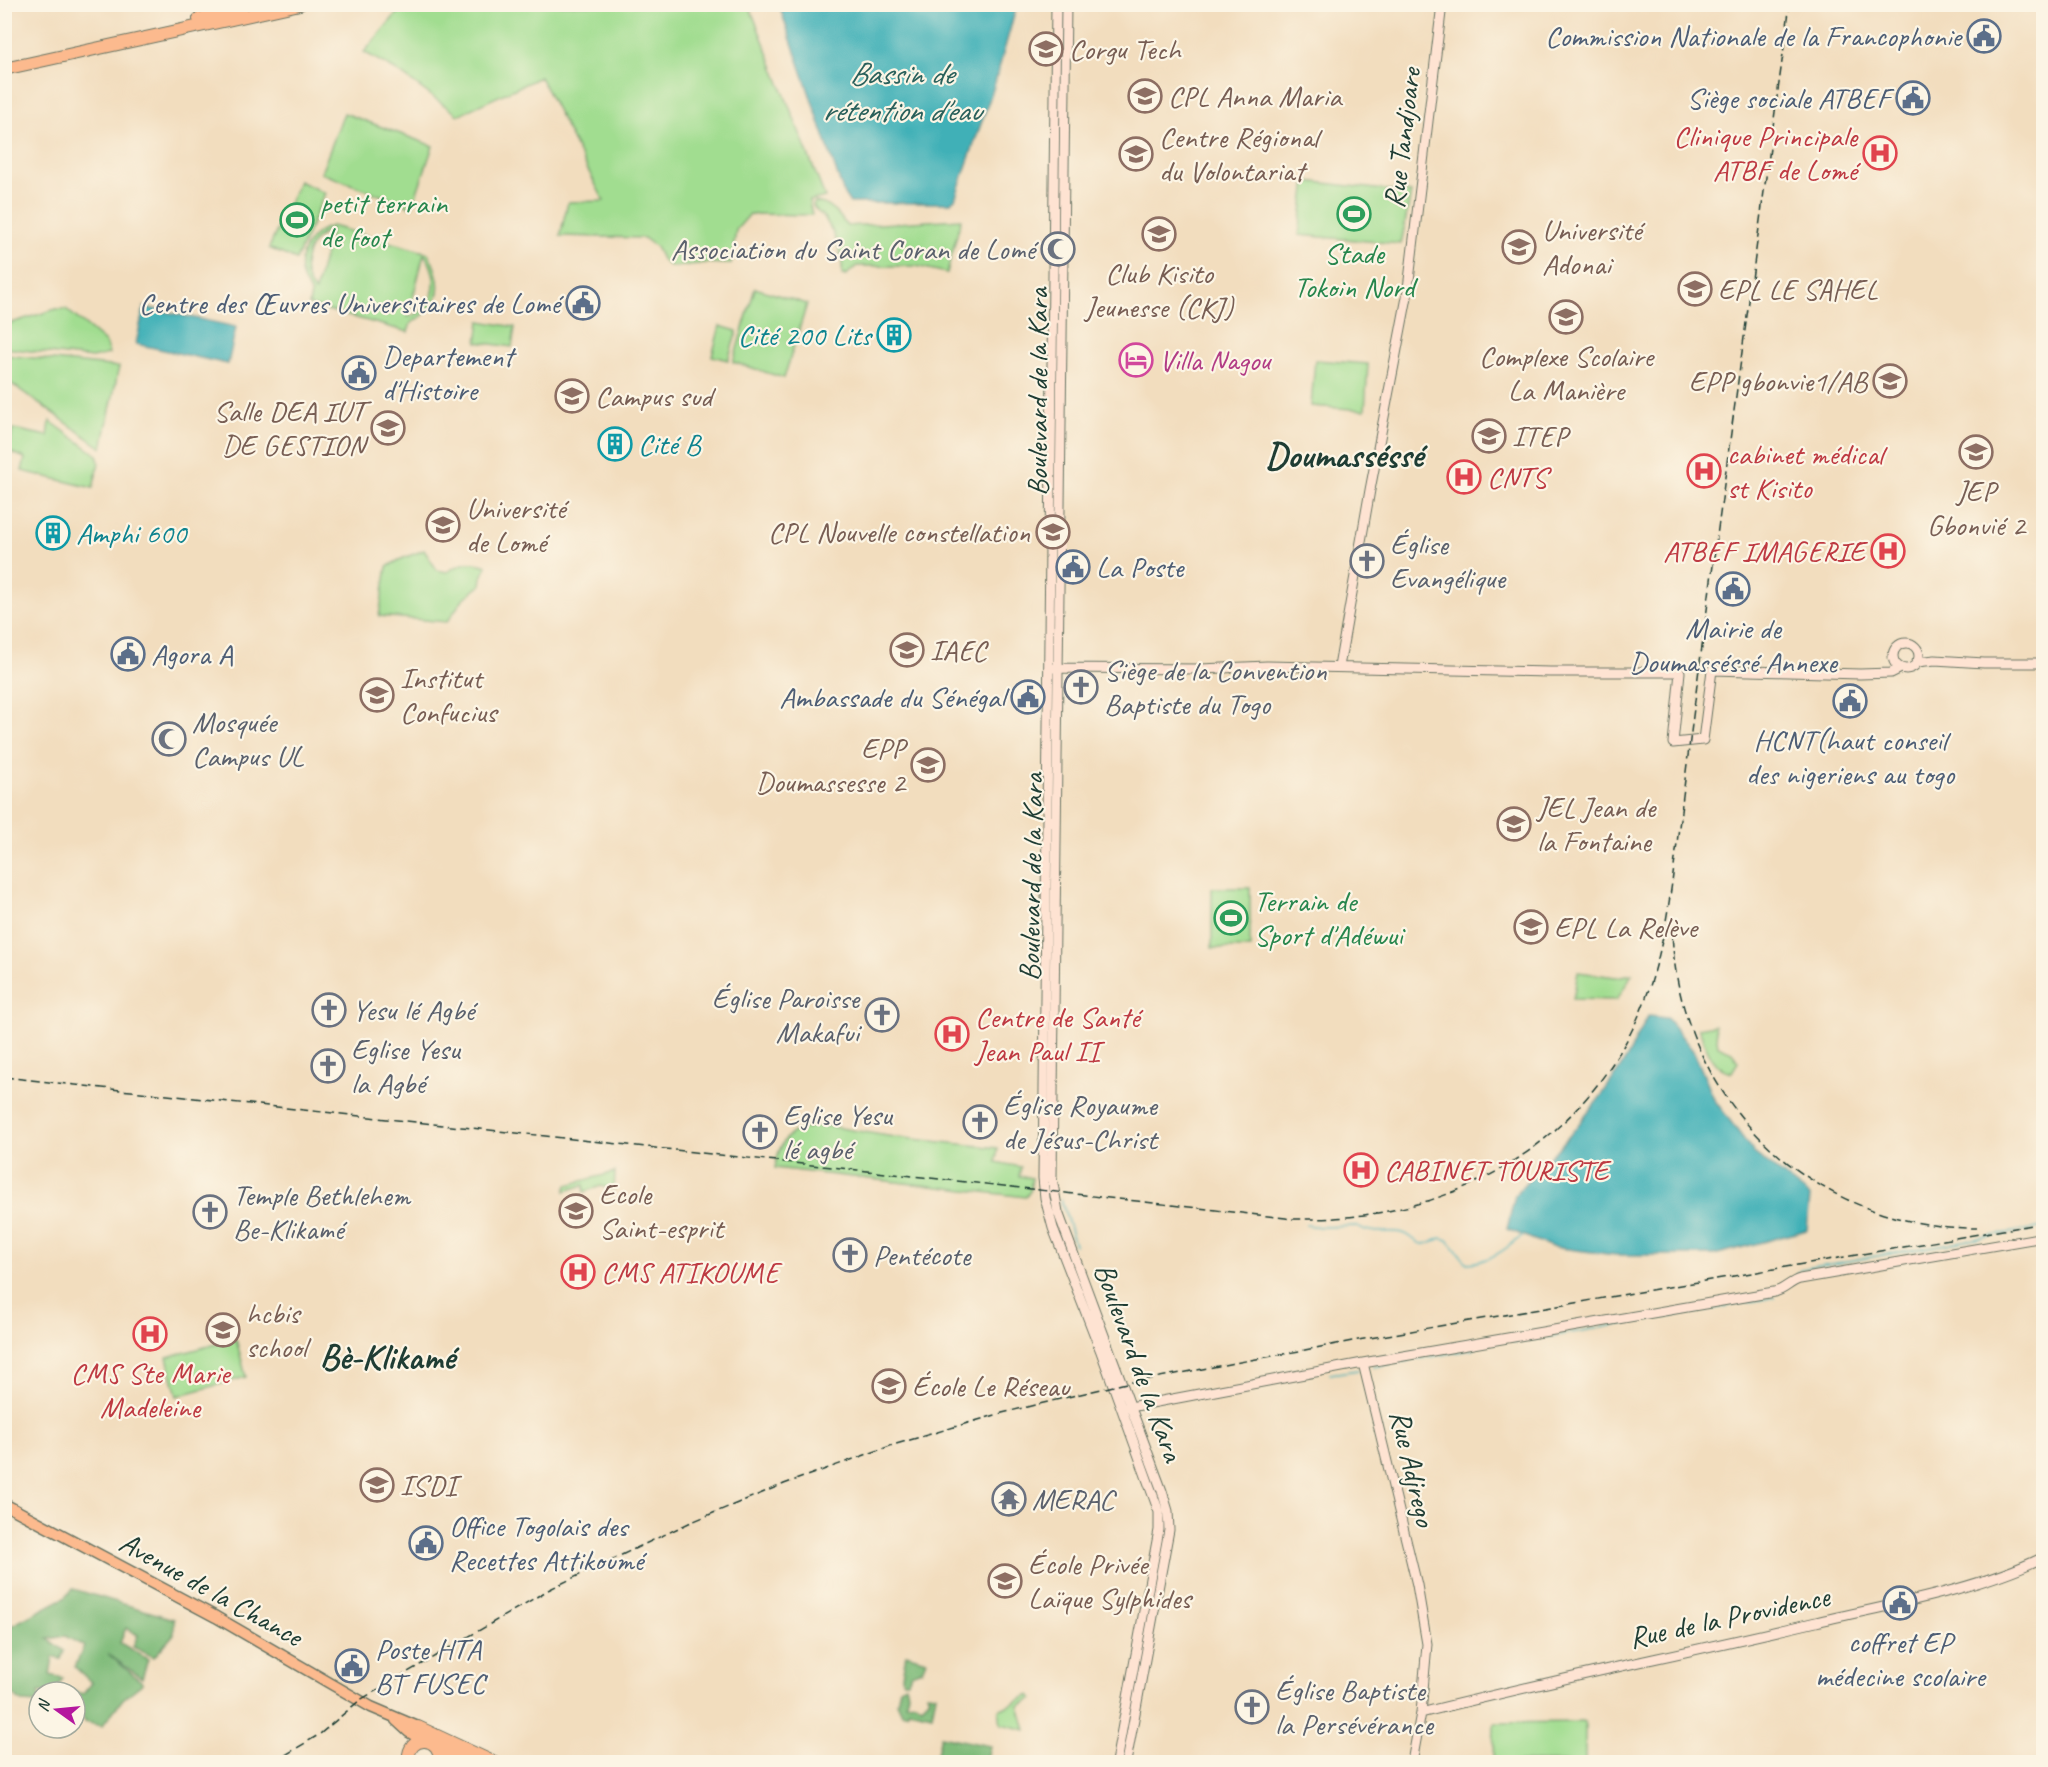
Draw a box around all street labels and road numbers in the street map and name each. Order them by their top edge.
street label: Rue Tandjoare [1375,64,1430,210]
street label: Boulevard de la Kara [1018,286,1056,496]
street label: Boulevard de la Kara [1010,771,1052,981]
street label: Boulevard de la Kara [1086,1258,1193,1468]
street label: Rue Adjrego [1381,1406,1445,1531]
street label: Avenue de la Chance [113,1523,311,1656]
street label: Rue de la Providence [1625,1577,1835,1657]

